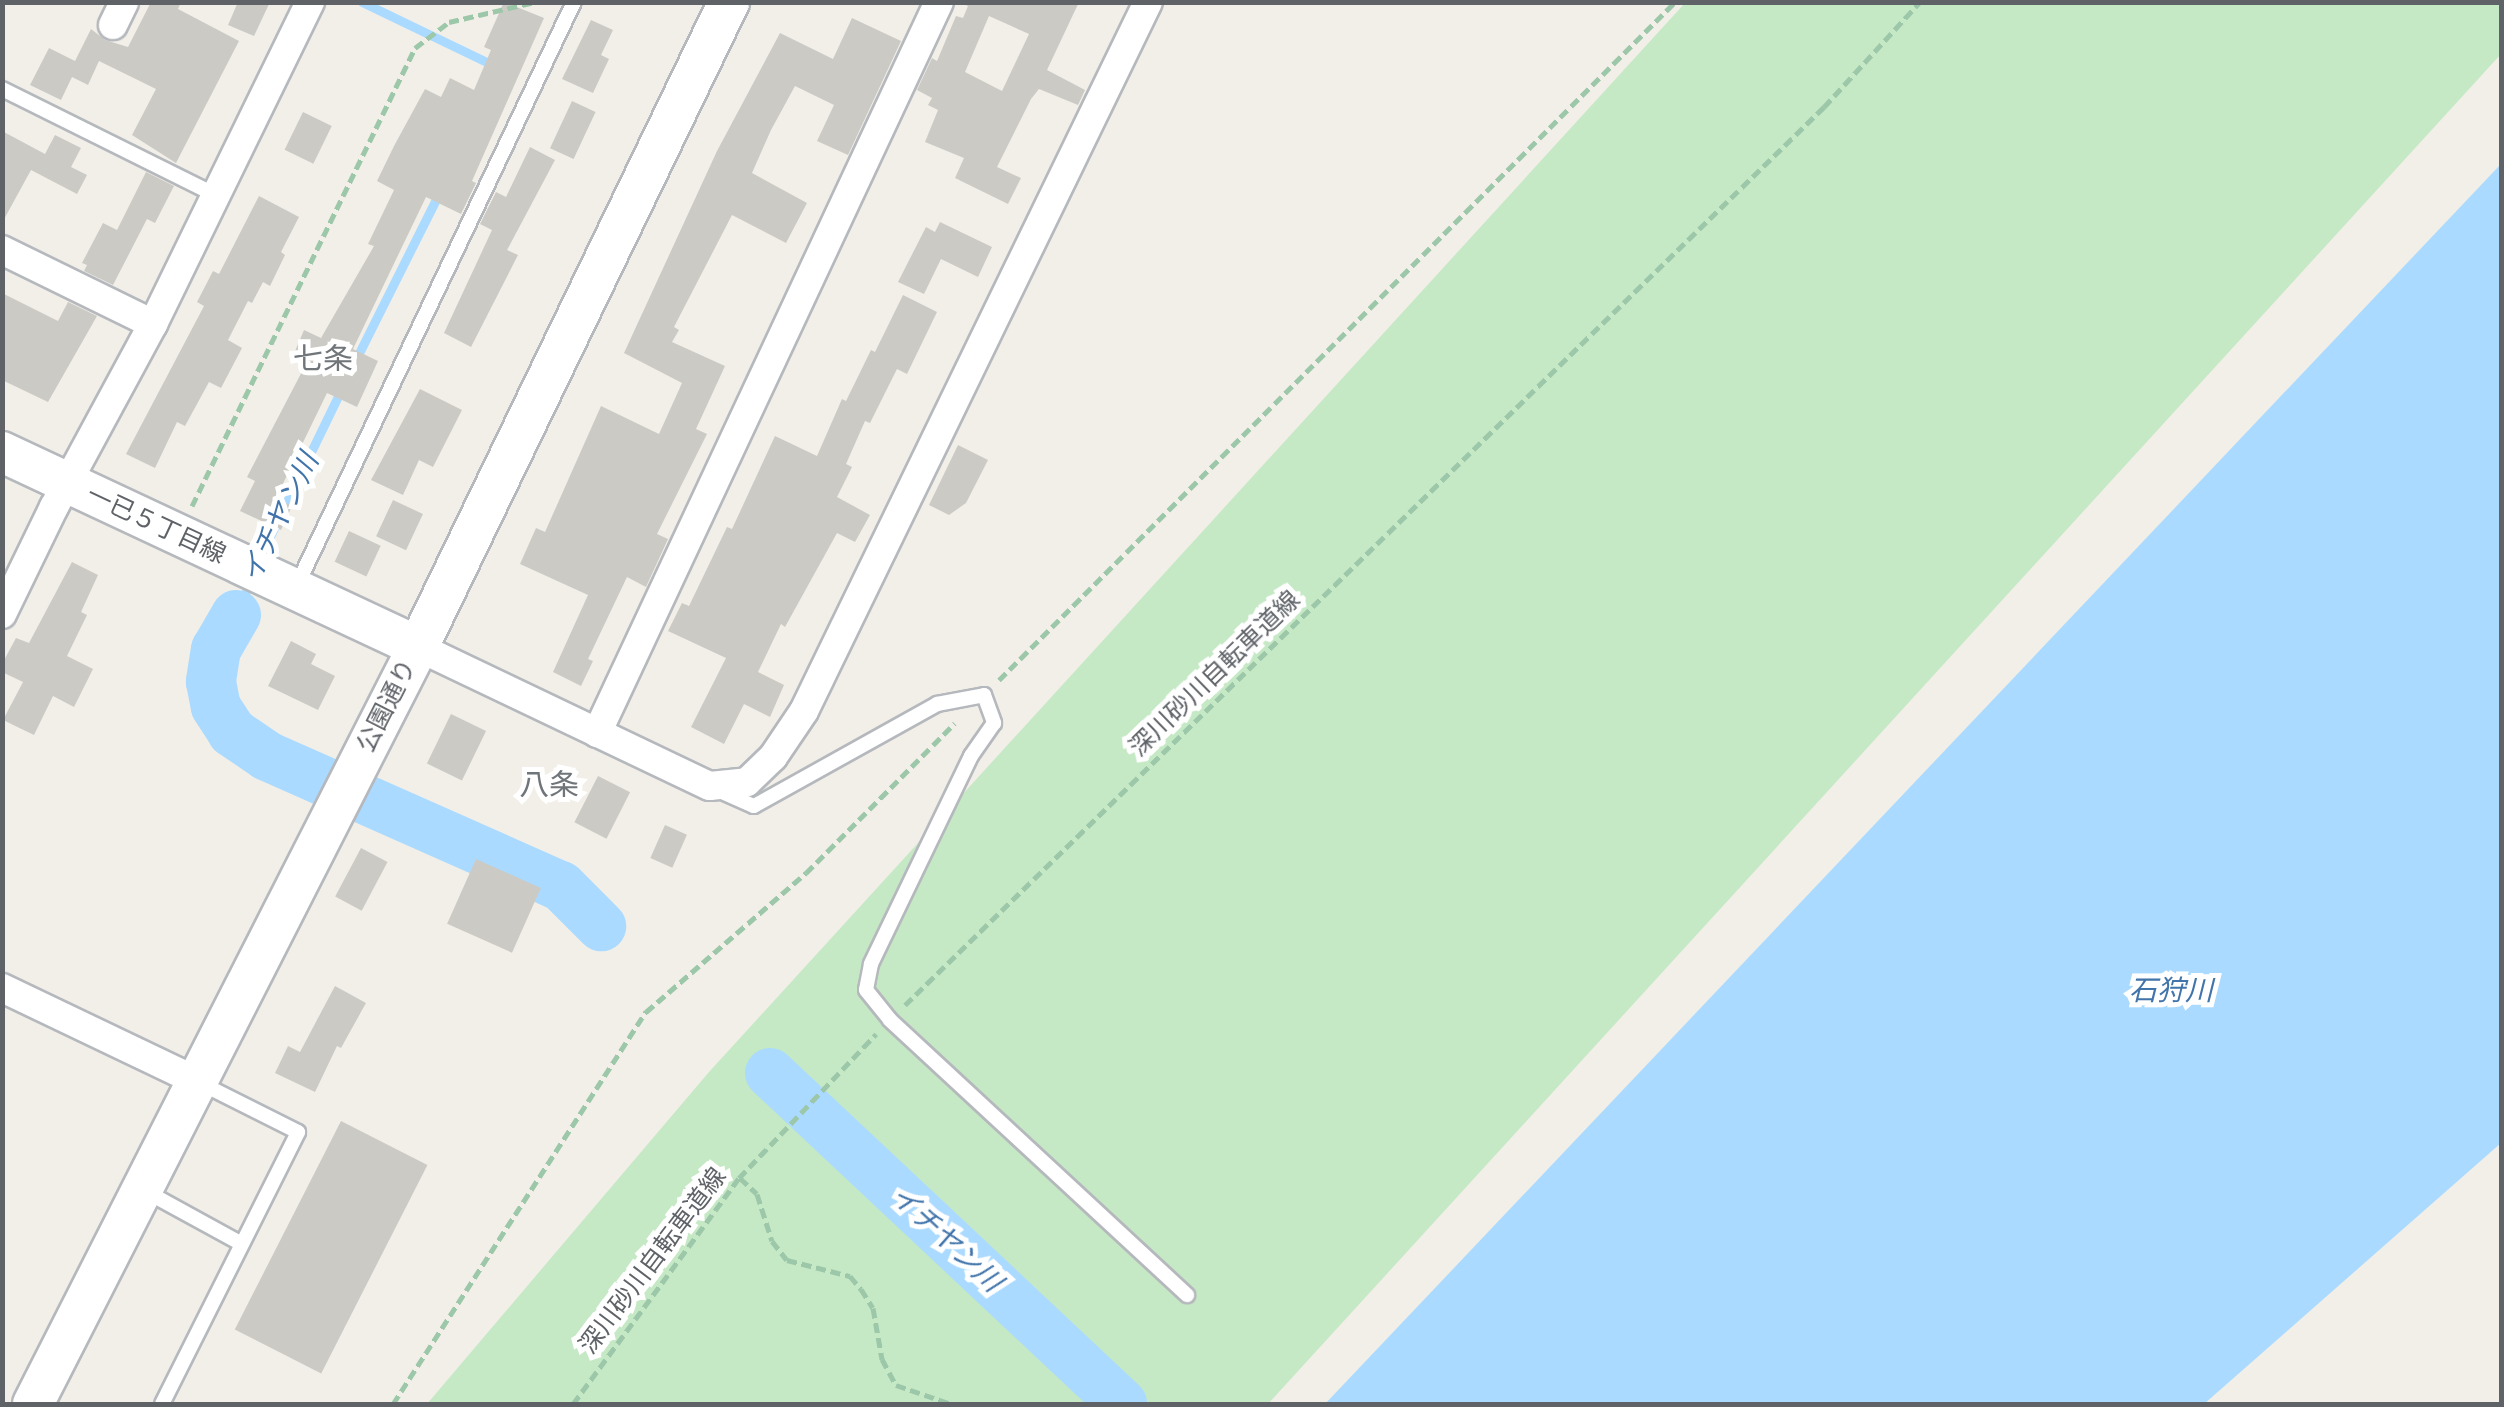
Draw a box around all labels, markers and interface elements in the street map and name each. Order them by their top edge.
district label: 七条 [293,342,353,378]
water label: イチヤン川 [234,448,326,588]
street label: 一已５丁目線 [82,480,230,570]
street label: 深川砂川自転車道線 [1124,585,1306,763]
street label: 公園通り [351,655,423,757]
district label: 八条 [519,768,579,804]
water label: 石狩川 [2129,974,2213,1008]
street label: 深川砂川自転車道線 [573,1162,733,1360]
water label: イチヤン川 [883,1179,1009,1299]

